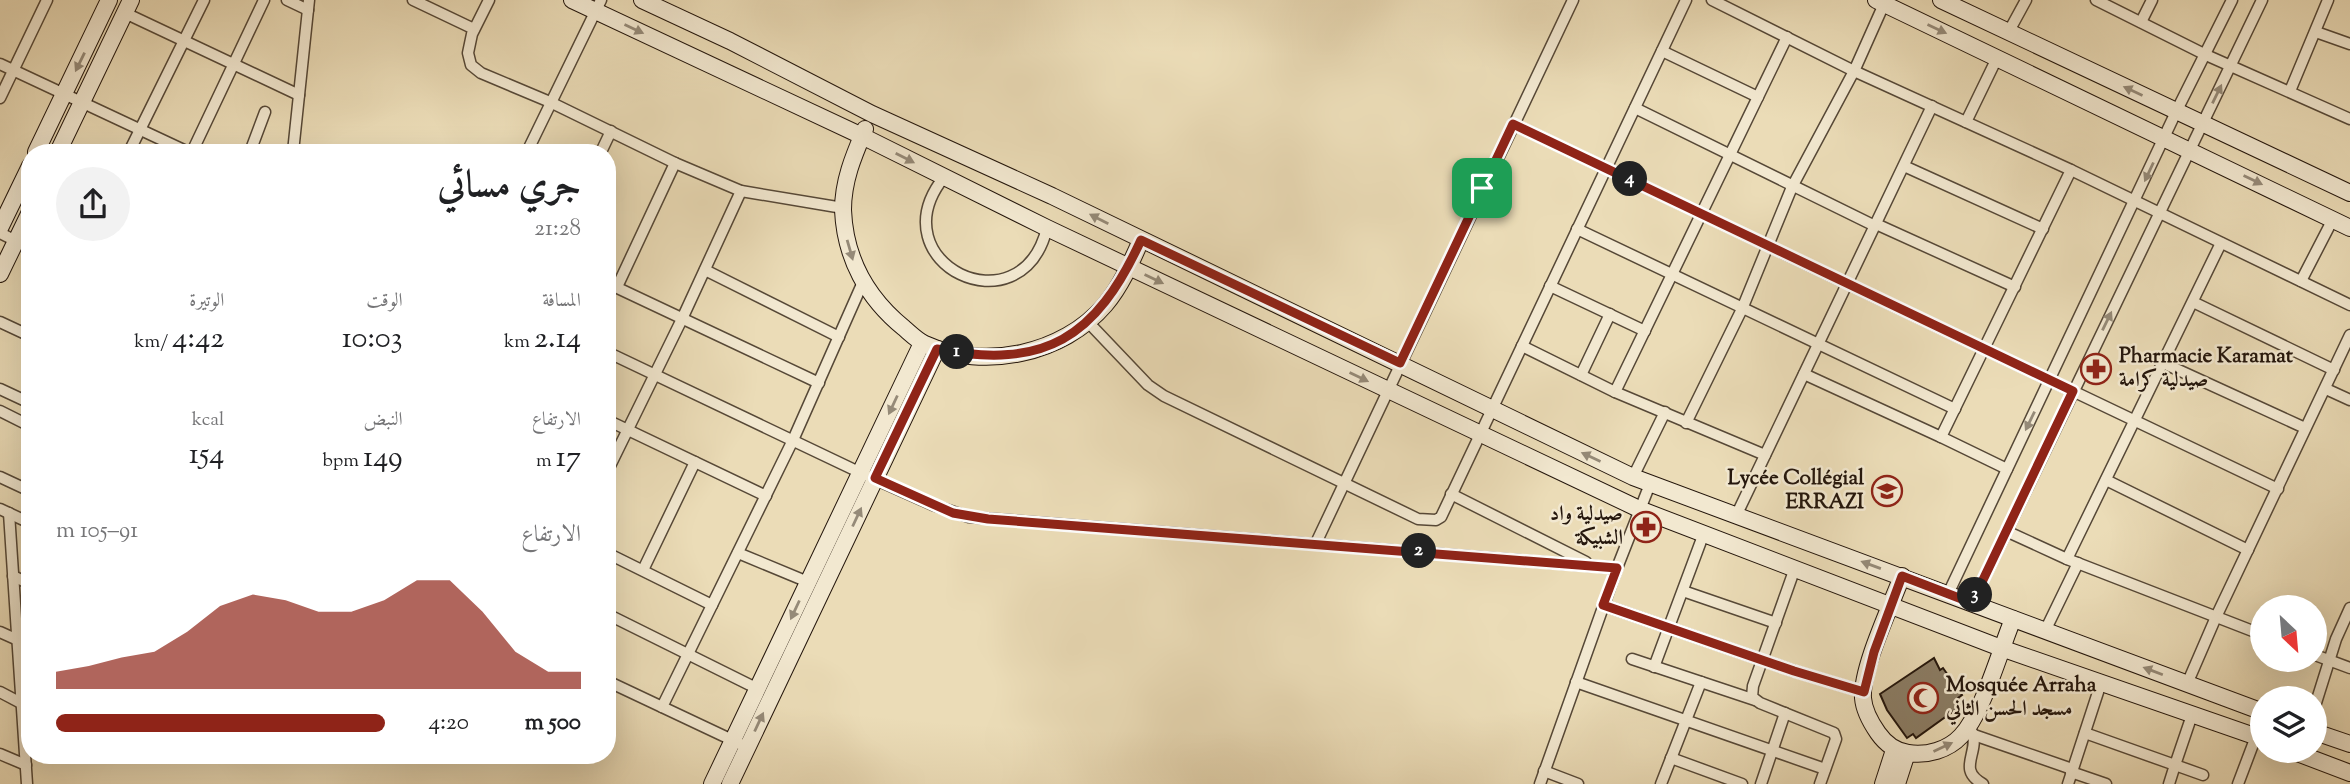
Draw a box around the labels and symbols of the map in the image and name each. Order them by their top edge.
one-way arrow [623,24,644,35]
one-way arrow [1927,24,1947,35]
one-way arrow [74,51,85,72]
one-way arrow [2211,84,2223,104]
one-way arrow [2123,86,2143,97]
one-way arrow [896,151,916,163]
pin [1452,158,1512,218]
pin: 4 [1612,162,1648,196]
one-way arrow [2144,162,2155,182]
one-way arrow [2243,175,2263,186]
one-way arrow [1089,214,1109,225]
one-way arrow [845,239,856,261]
one-way arrow [1144,273,1164,285]
one-way arrow [2102,311,2113,331]
pin: 1 [940,334,974,370]
place label: Pharmacie Karamat صيدلية كرامة [2119,342,2294,396]
pharmacy icon: Pharmacie Karamat صيدلية كرامة [2079,352,2113,386]
one-way arrow [1349,372,1369,383]
one-way arrow [887,395,899,415]
one-way arrow [2025,411,2036,431]
one-way arrow [1581,451,1601,463]
place label: Lycée Collégial ERRAZI [1728,464,1864,518]
school or university icon: Lycée Collégial ERRAZI [1870,474,1904,508]
place label: صيدلية واد الشبيكة [1550,500,1623,554]
one-way arrow [851,507,863,527]
pharmacy icon: صيدلية واد الشبيكة [1629,510,1663,544]
pin: 2 [1402,534,1436,568]
one-way arrow [1861,559,1882,570]
pin: 3 [1958,578,1993,612]
north arrow [2250,595,2328,672]
one-way arrow [789,600,800,620]
one-way arrow [2142,666,2163,677]
place label: Mosquée Arraha مسجد الحسن الثاني [1945,671,2097,726]
mosque icon: Mosquée Arraha مسجد الحسن الثاني [1906,681,1940,715]
one-way arrow [753,712,765,732]
one-way arrow [1933,742,1953,753]

